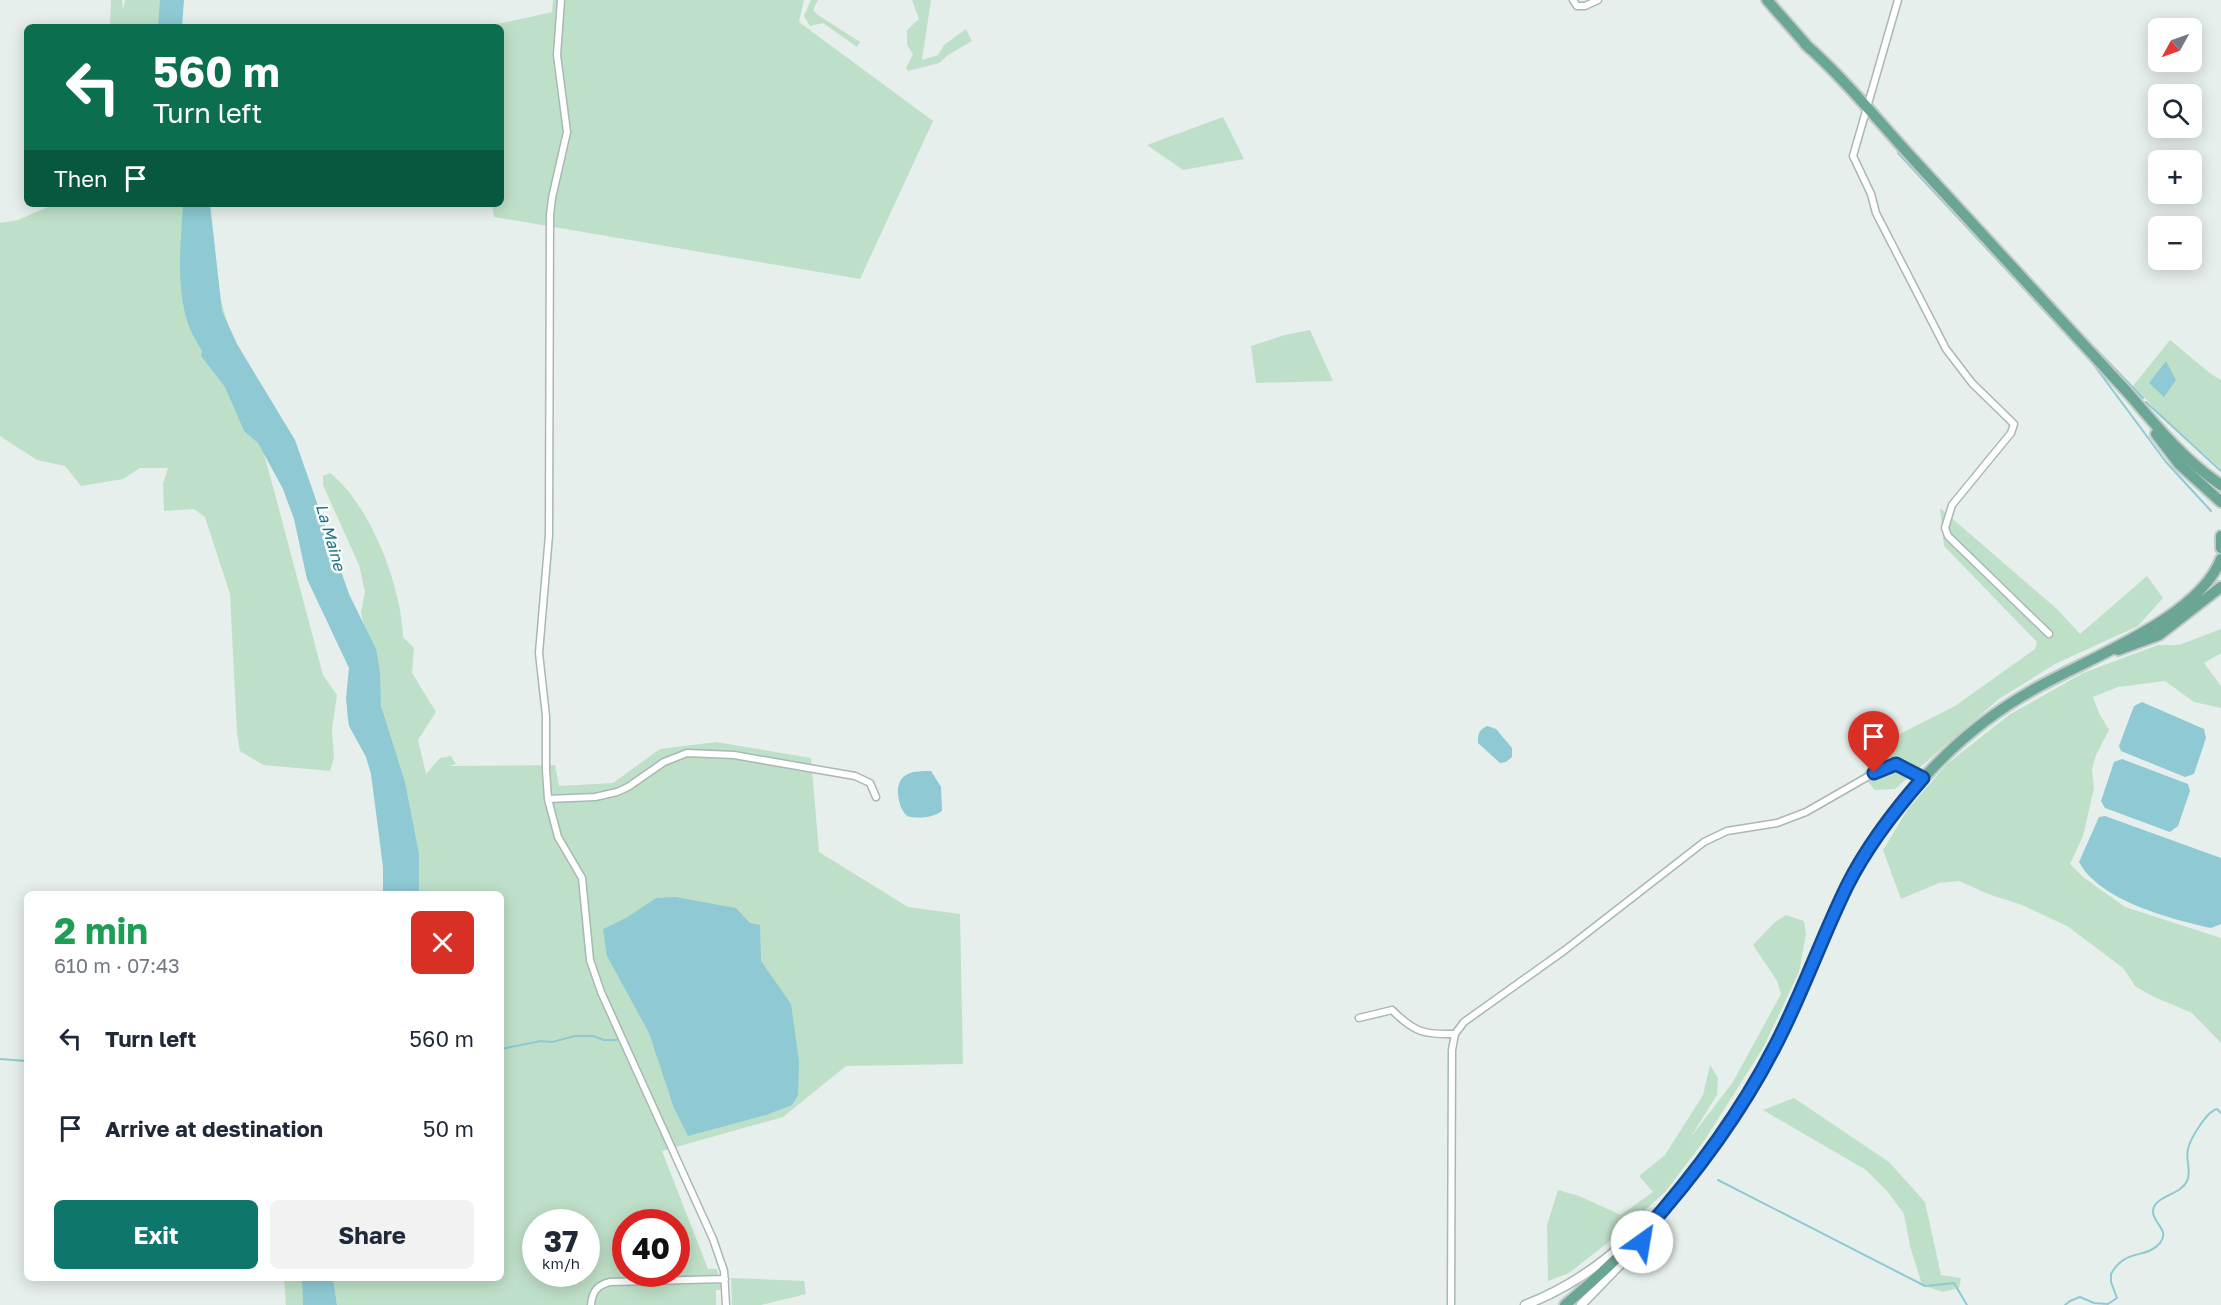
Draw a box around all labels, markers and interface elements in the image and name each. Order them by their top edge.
north arrow [2148,18,2202,72]
map controls [2148,18,2202,270]
text: 560 m [153,46,280,96]
icon: left [54,48,132,126]
button: search [2148,84,2202,138]
text: Turn left [153,97,262,129]
button: + [2148,150,2202,204]
icon: arrive [119,162,152,195]
text: Then [54,165,107,192]
button: − [2148,216,2202,270]
water label: La Maine [312,501,351,574]
pin [1848,711,1899,773]
icon: arrive [1857,720,1890,753]
text: 2 min [54,909,148,952]
button: close [411,911,474,974]
text: 610 m · 07:43 [54,953,180,977]
icon: left [54,1022,87,1055]
text: Turn left [105,1025,196,1052]
text: 560 m [409,1025,474,1052]
icon: arrive [54,1112,87,1145]
text: Arrive at destination [105,1115,323,1142]
text: 50 m [423,1115,474,1142]
button: Exit [54,1200,258,1269]
button: Share [270,1200,474,1269]
speed limit sign: 40 [612,1209,690,1287]
position arrow [1610,1210,1674,1274]
text: 37 [544,1223,578,1259]
text: km/h [542,1254,580,1272]

